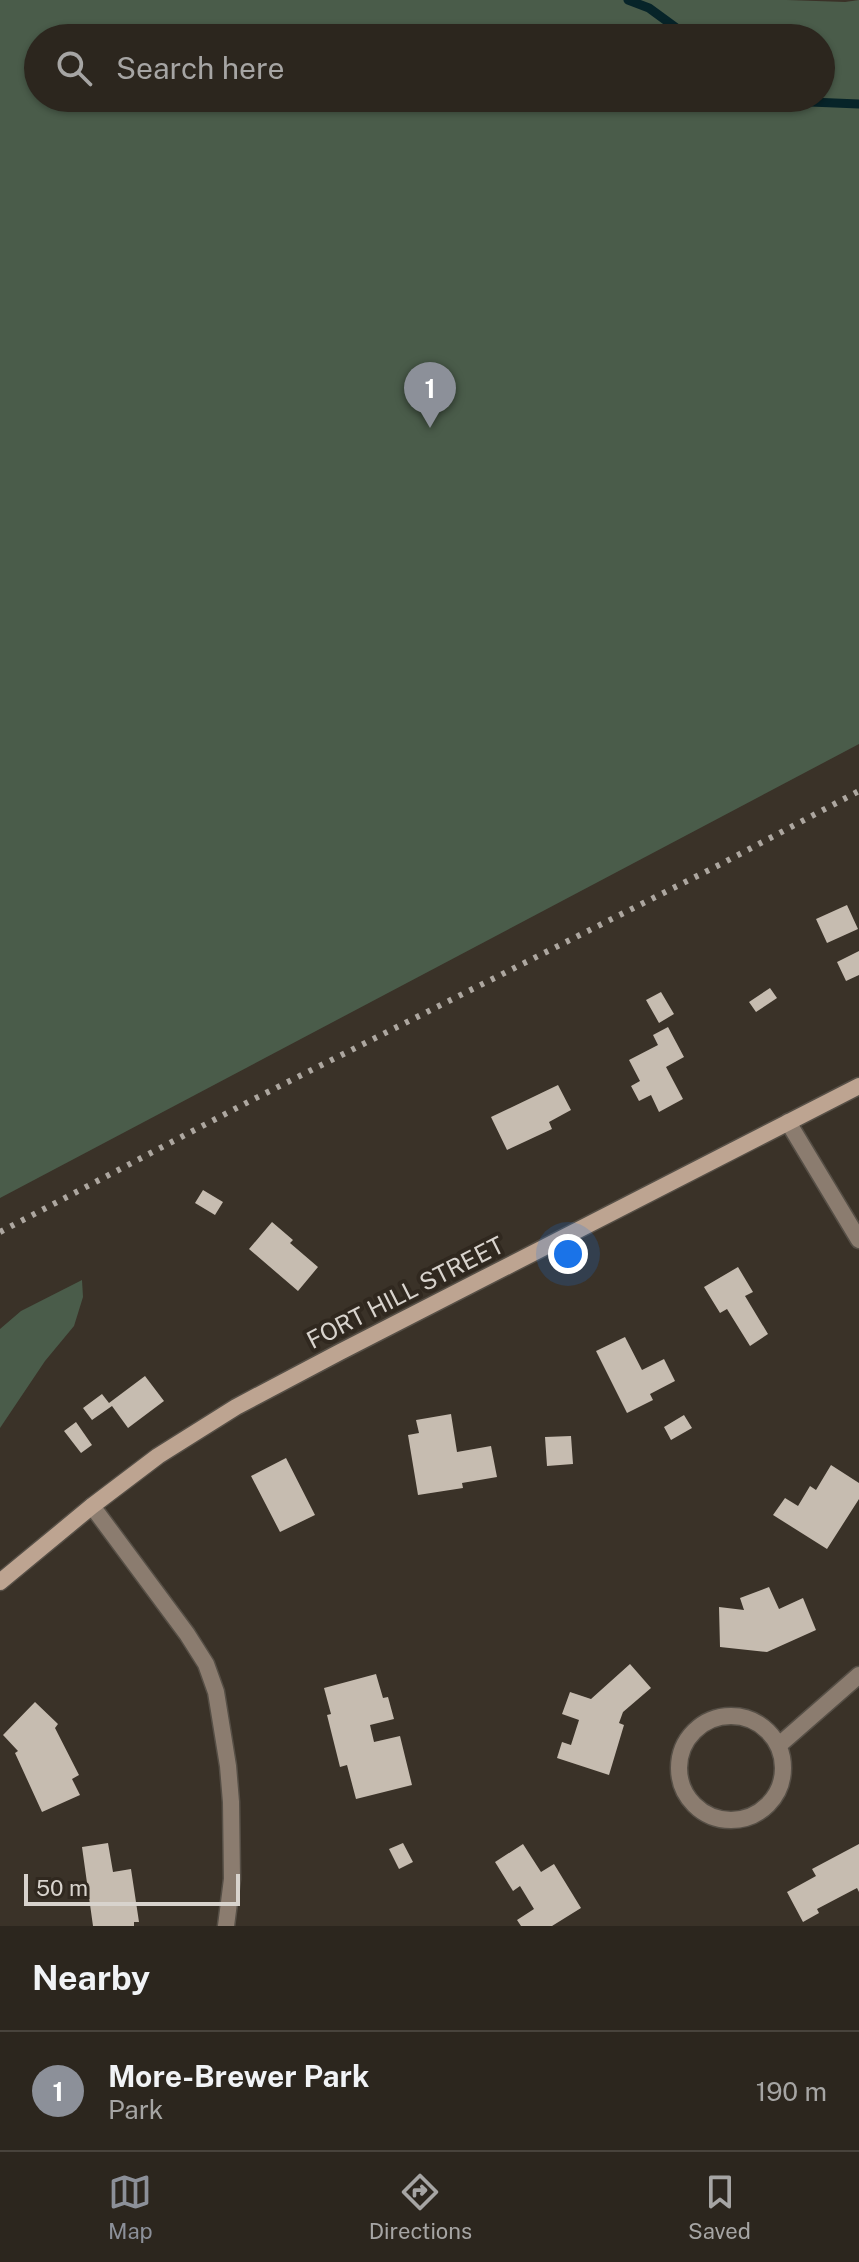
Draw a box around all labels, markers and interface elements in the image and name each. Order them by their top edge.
search box [24,24,835,112]
icon: search [52,46,96,90]
text: Search here [116,50,284,86]
pin: 1 [404,362,456,428]
street label: FORT HILL STREET [302,1230,508,1354]
your location [548,1234,588,1274]
scale bar [24,1870,240,1906]
text: 50 m [36,1875,88,1901]
text: Nearby [32,1958,150,1998]
text: More-Brewer Park [108,2058,369,2094]
text: 1 [52,2076,64,2107]
text: 190 m [756,2076,827,2107]
text: Park [108,2094,163,2125]
tab: Map [108,2170,153,2244]
tab: Directions [369,2170,472,2244]
tab: Saved [688,2170,751,2244]

